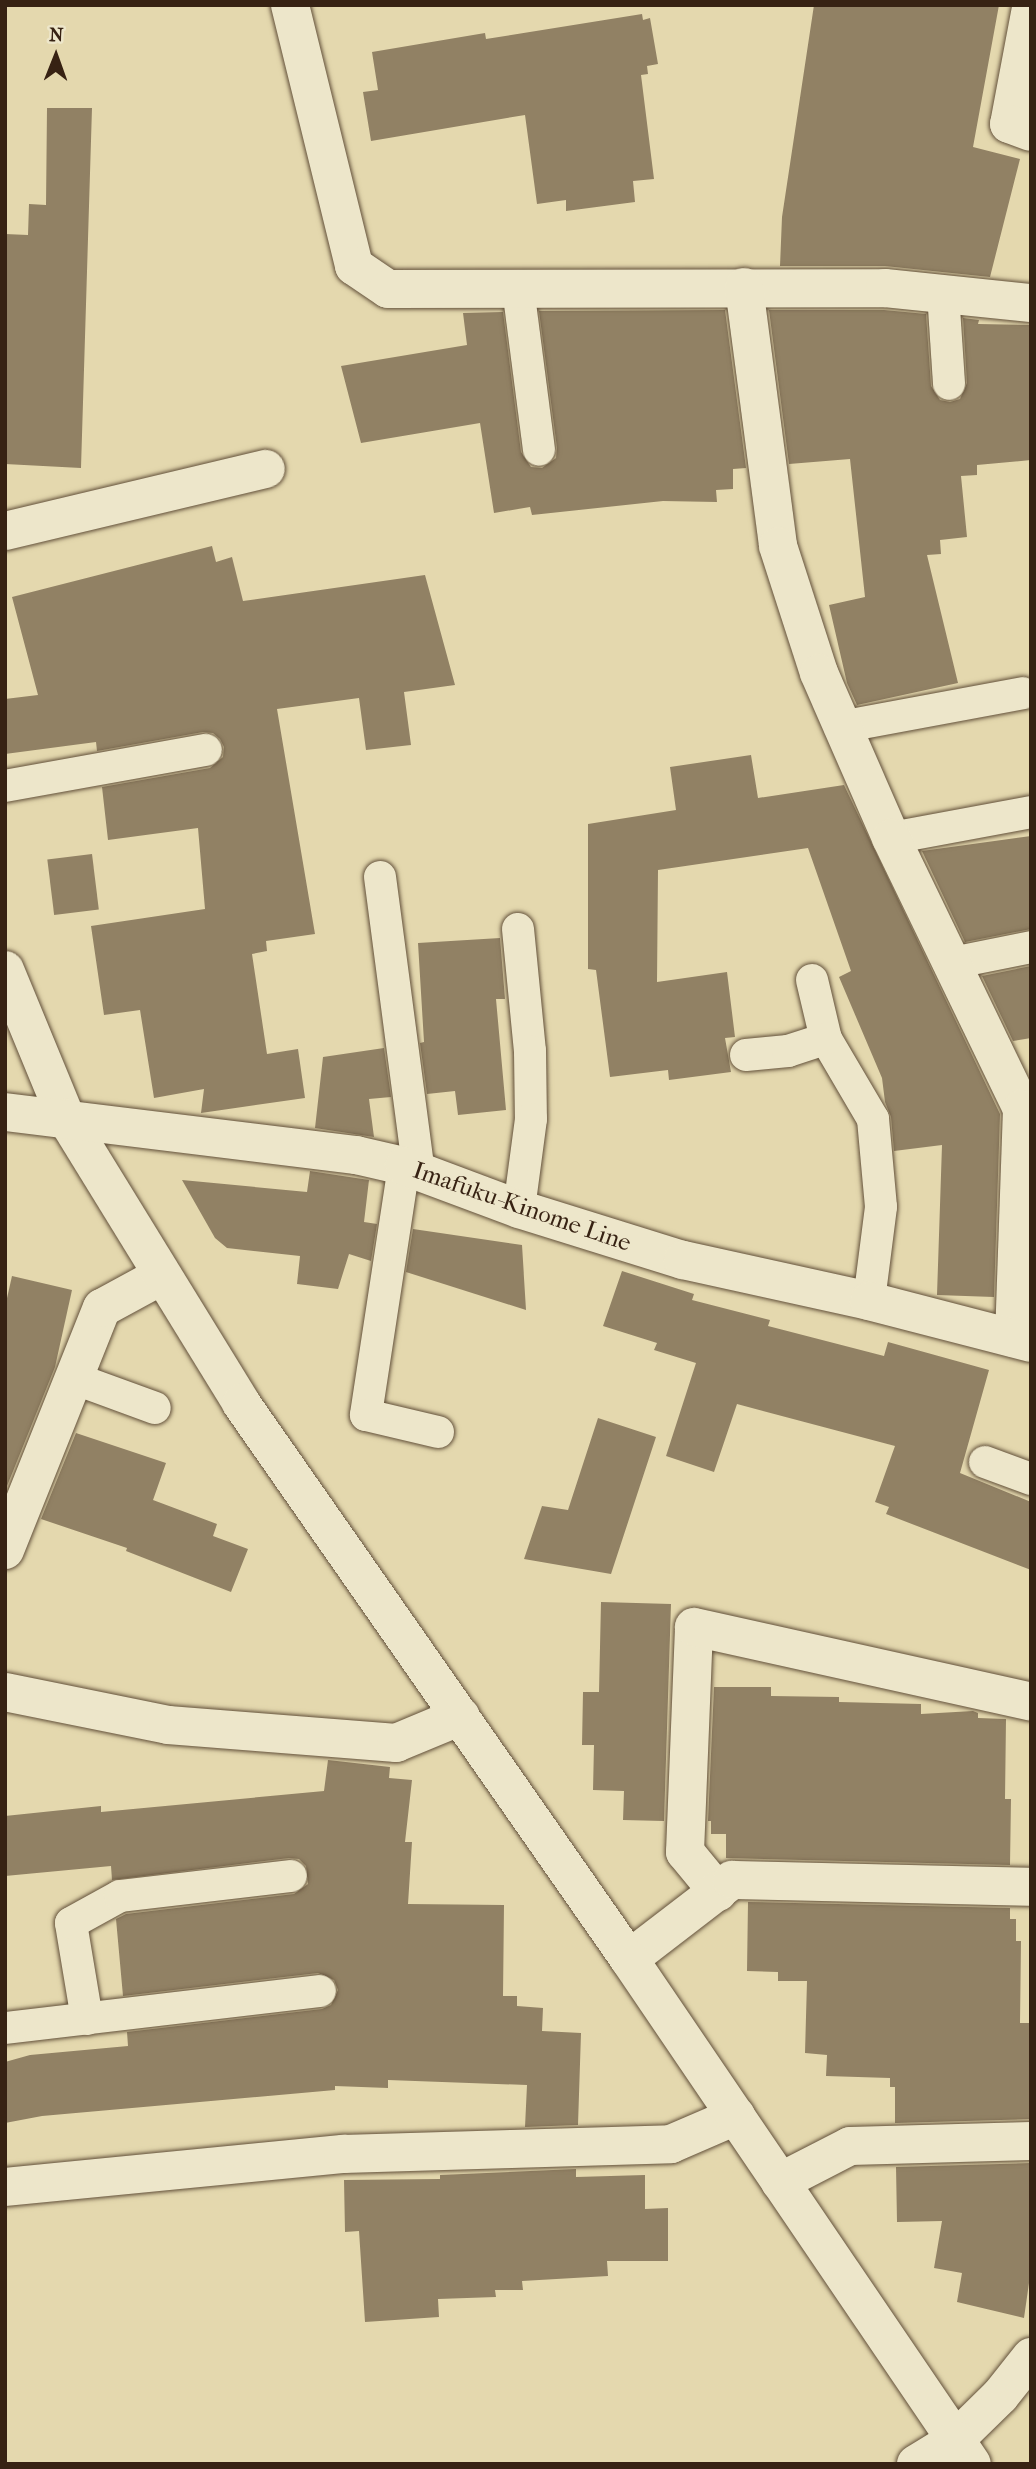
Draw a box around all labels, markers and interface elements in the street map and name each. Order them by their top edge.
north arrow [21,21,91,91]
text: N [49,24,64,46]
street label: Imafuku-Kinome Line [409,1156,635,1258]

